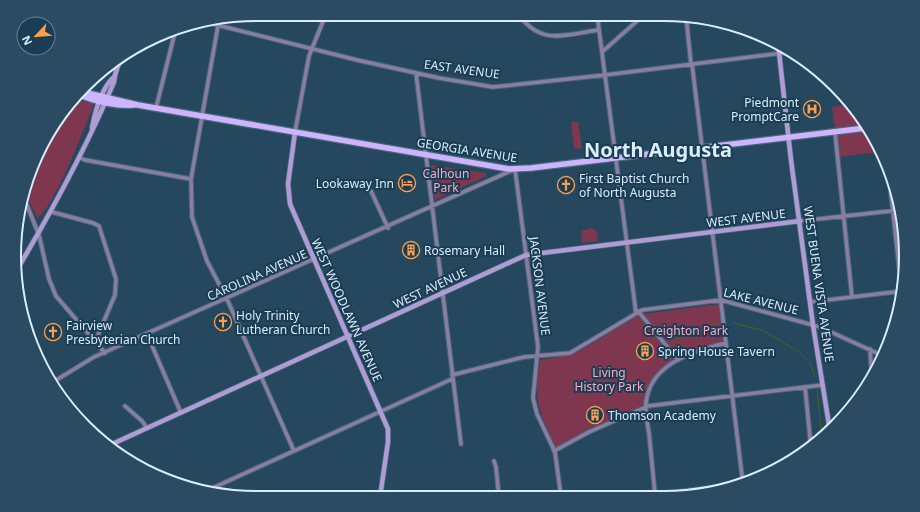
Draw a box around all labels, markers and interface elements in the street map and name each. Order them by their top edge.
north arrow [16,16,56,56]
text: N [18,33,35,48]
street label: EAST AVENUE [423,55,501,83]
place label: Piedmont PromptCare [731,94,800,125]
hospital icon: Piedmont PromptCare [802,99,822,119]
street label: GEORGIA AVENUE [416,134,518,166]
district label: North Augusta [584,136,732,163]
park label: Calhoun Park [423,165,469,196]
place label: First Baptist Church of North Augusta [579,170,689,201]
hotel icon: Lookaway Inn [397,173,417,193]
place label: Lookaway Inn [316,175,394,192]
church icon: First Baptist Church of North Augusta [556,175,576,195]
street label: WEST AVENUE [705,205,787,231]
street label: WEST BUENA VISTA AVENUE [800,205,838,363]
street label: JACKSON AVENUE [525,235,555,336]
street label: WEST WOODLAWN AVENUE [308,236,386,384]
building icon: Rosemary Hall [401,240,421,260]
place label: Rosemary Hall [424,242,505,259]
street label: CAROLINA AVENUE [204,245,310,305]
street label: WEST AVENUE [390,263,470,313]
street label: LAKE AVENUE [722,283,800,319]
place label: Holy Trinity Lutheran Church [236,307,331,338]
church icon: Holy Trinity Lutheran Church [213,312,233,332]
place label: Fairview Presbyterian Church [66,317,180,348]
church icon: Fairview Presbyterian Church [43,322,63,342]
park label: Creighton Park [644,322,729,339]
building icon: Spring House Tavern [635,341,655,361]
place label: Spring House Tavern [658,343,775,360]
park label: Living History Park [575,364,644,395]
building icon: Thomson Academy [585,405,605,425]
place label: Thomson Academy [608,407,717,424]

